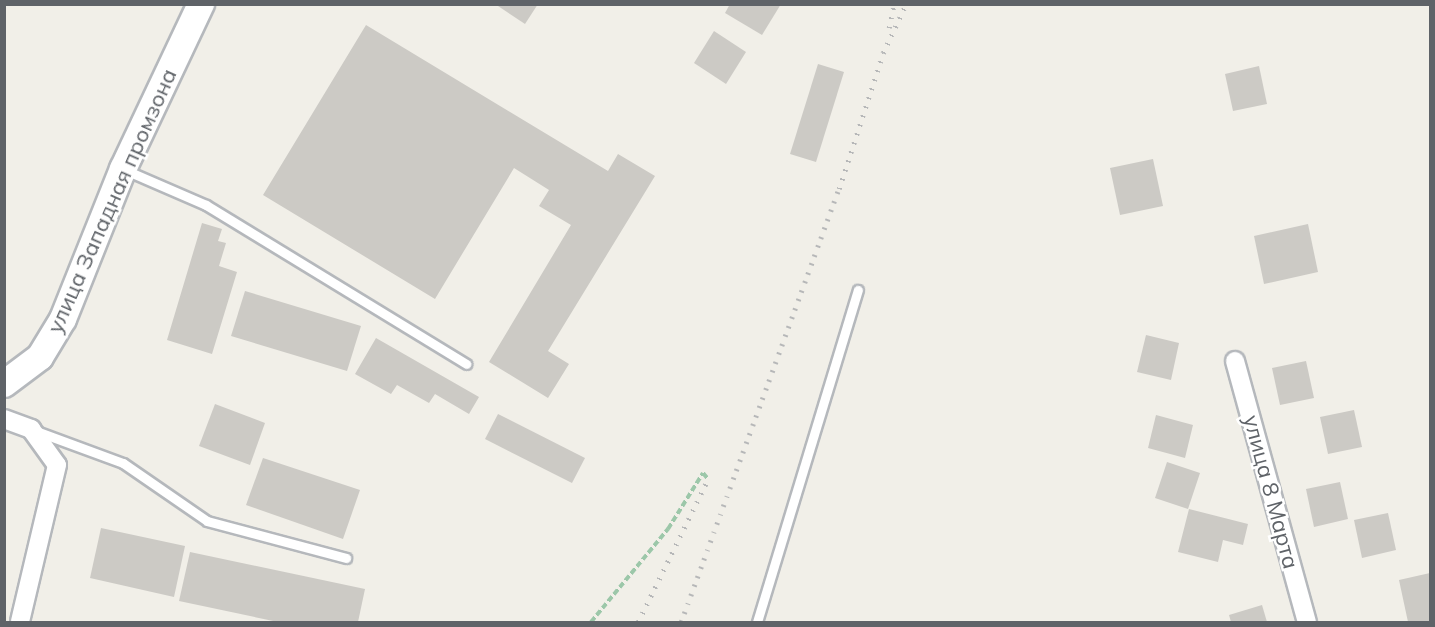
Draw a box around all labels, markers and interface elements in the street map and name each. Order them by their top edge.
street label: улица Западная промзона [42,65,182,337]
street label: улица 8 Марта [1238,412,1304,572]

